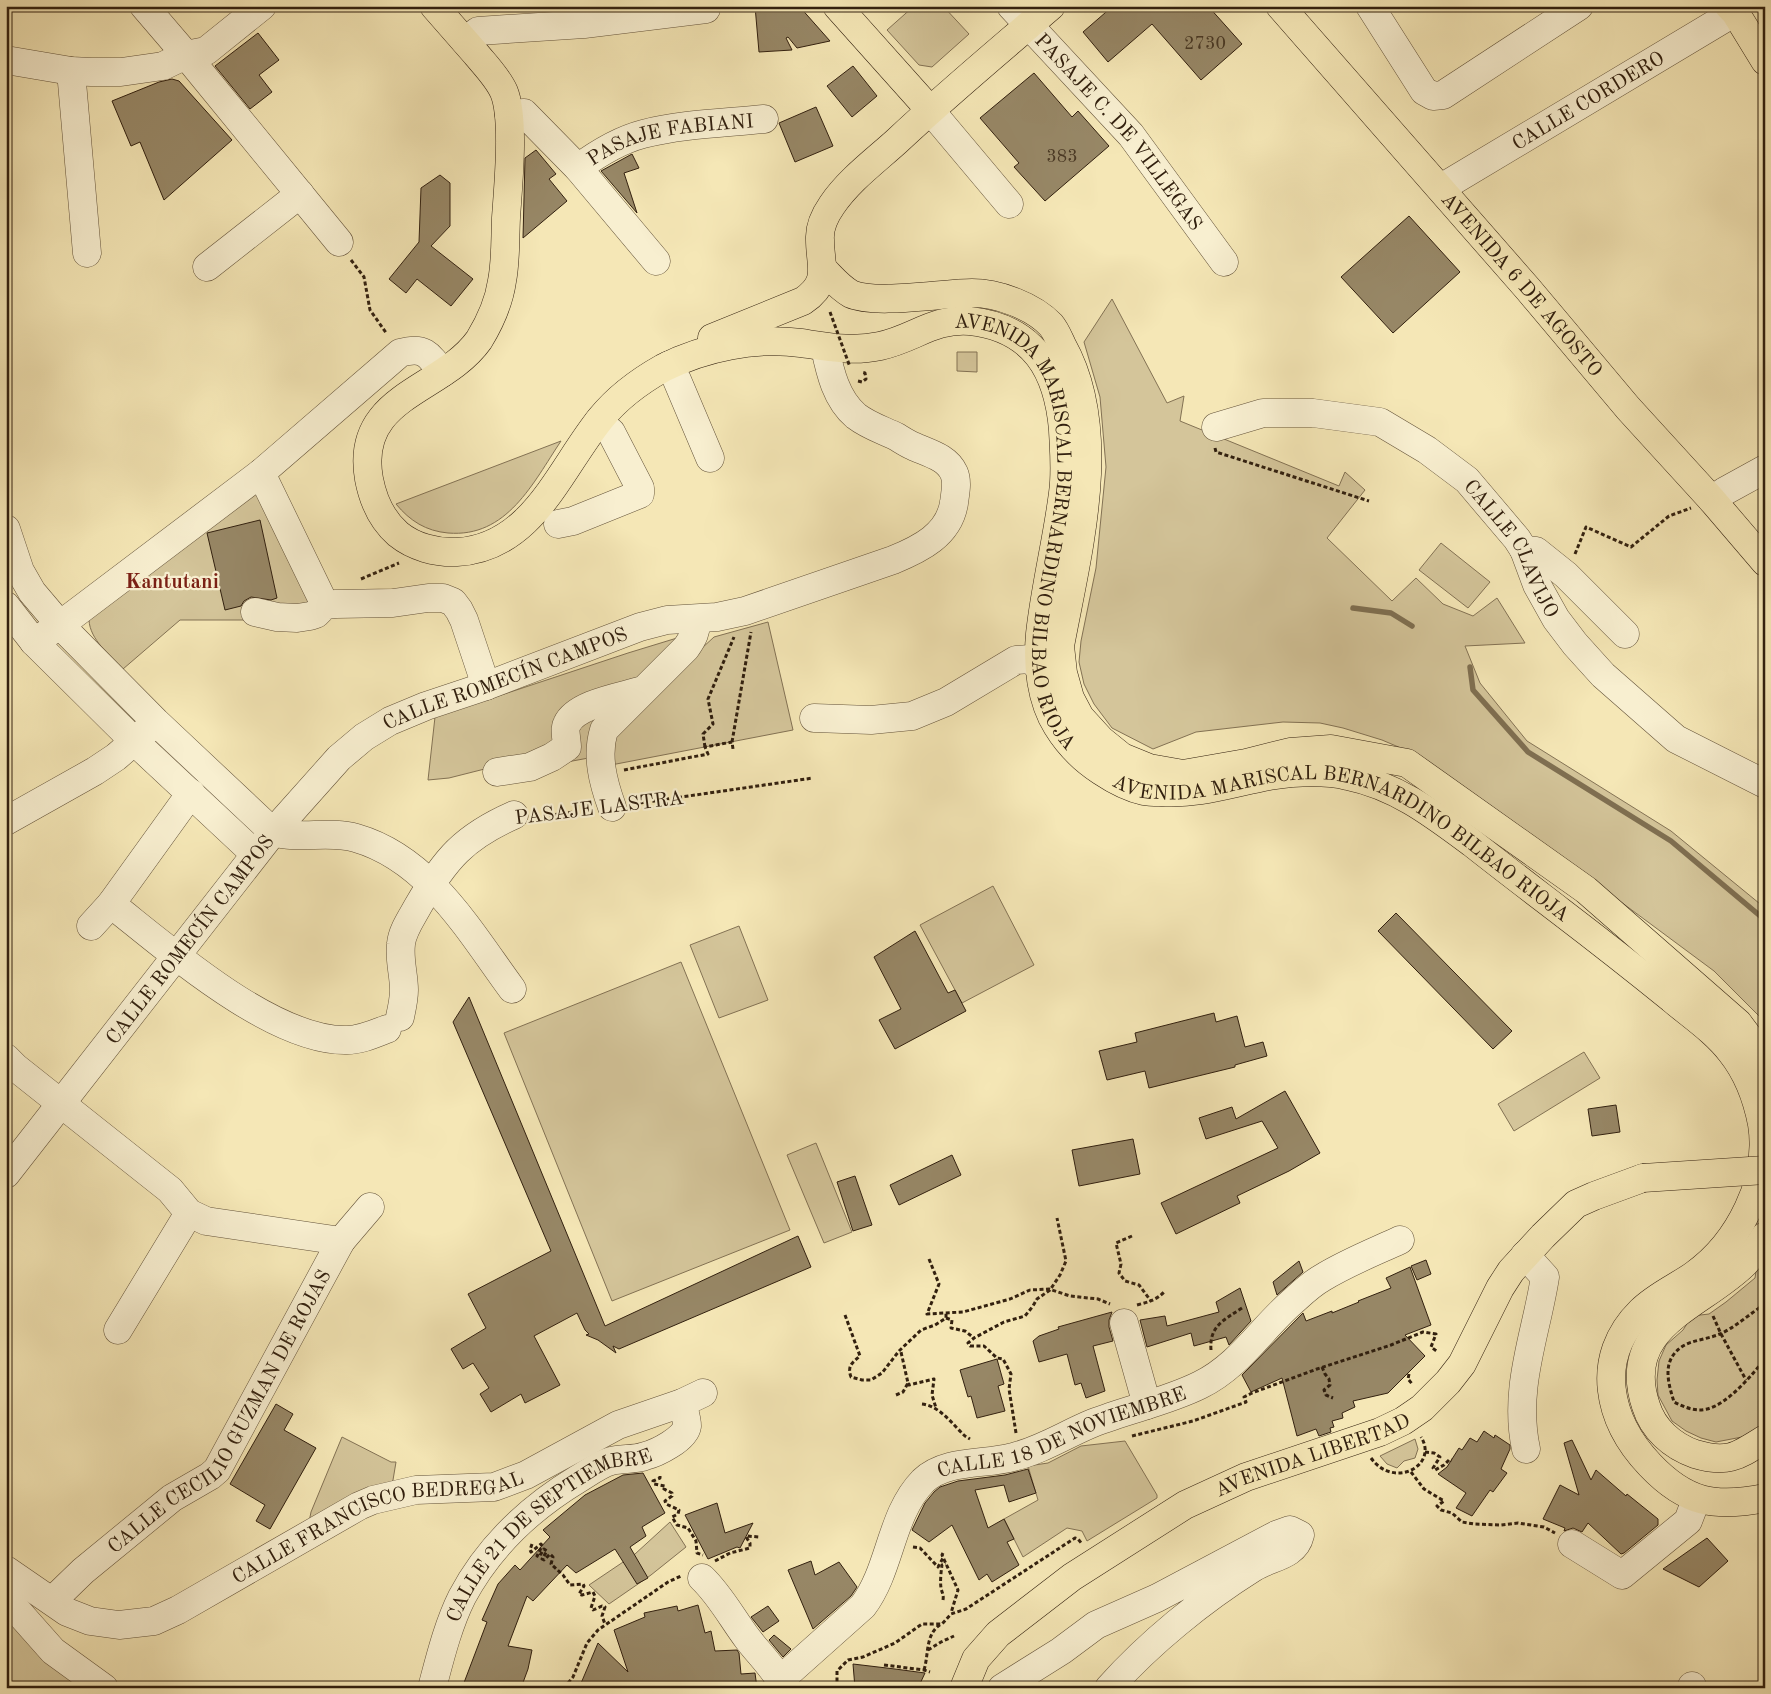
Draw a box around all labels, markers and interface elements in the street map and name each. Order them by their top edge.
street label: PASAJE C. DE VILLEGAS [1030,31,1205,235]
house number: 2730 [1184,35,1226,53]
street label: CALLE CORDERO [1509,49,1668,155]
street label: PASAJE FABIANI [584,112,755,171]
house number: 383 [1046,148,1078,166]
street label: AVENIDA 6 DE AGOSTO [1437,190,1605,381]
street label: AVENIDA MARISCAL BERNARDINO BILBAO RIOJA [954,312,1079,754]
street label: CALLE CLAVIJO [1459,477,1561,622]
district label: Kantutani [125,572,219,593]
street label: CALLE ROMECÍN CAMPOS [380,625,631,735]
street label: AVENIDA MARISCAL BERNARDINO BILBAO RIOJA [1109,764,1572,926]
street label: PASAJE LASTRA [514,789,685,829]
street label: CALLE ROMECÍN CAMPOS [103,832,279,1049]
street label: CALLE CECILIO GUZMAN DE ROJAS [105,1267,335,1558]
street label: CALLE 18 DE NOVIEMBRE [935,1384,1189,1482]
street label: AVENIDA LIBERTAD [1212,1411,1414,1502]
street label: CALLE 21 DE SEPTIEMBRE [444,1446,655,1625]
street label: CALLE FRANCISCO BEDREGAL [229,1469,527,1589]

